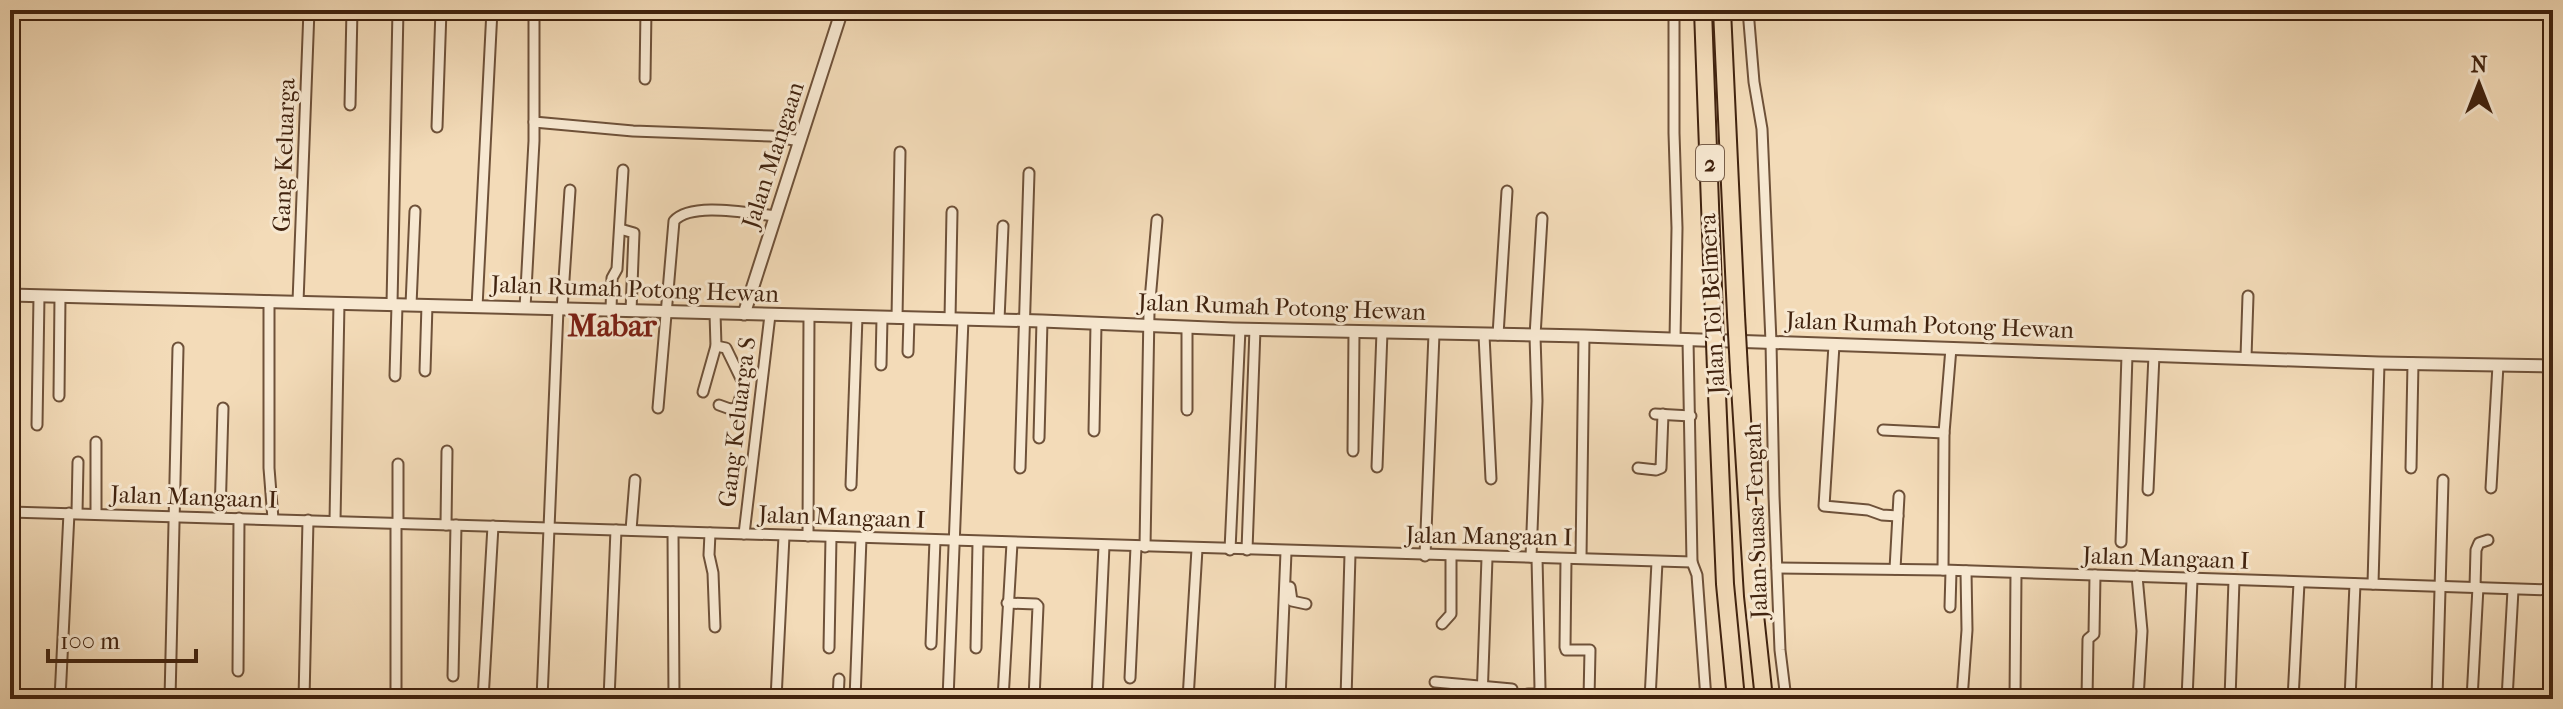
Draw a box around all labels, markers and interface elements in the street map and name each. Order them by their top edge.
north arrow [2439,44,2519,124]
text: N [2471,52,2488,78]
street label: Gang Keluarga [267,77,301,232]
street label: Jalan Mangaan [736,78,810,234]
road number: 2 [1696,145,1724,181]
street label: Jalan Tol Belmera [1693,212,1731,397]
street label: Jalan Rumah Potong Hewan [489,270,780,308]
street label: Jalan Rumah Potong Hewan [1136,288,1427,326]
street label: Jalan Rumah Potong Hewan [1784,306,2075,344]
district label: Mabar [567,307,658,344]
street label: Gang Keluarga S [713,335,761,509]
street label: Jalan Suasa Tengah [1739,422,1773,621]
street label: Jalan Mangaan I [108,480,278,514]
street label: Jalan Mangaan I [756,500,926,534]
street label: Jalan Mangaan I [1403,521,1573,551]
street label: Jalan Mangaan I [2080,541,2250,575]
scale bar [48,613,196,663]
text: 100 m [60,627,120,655]

